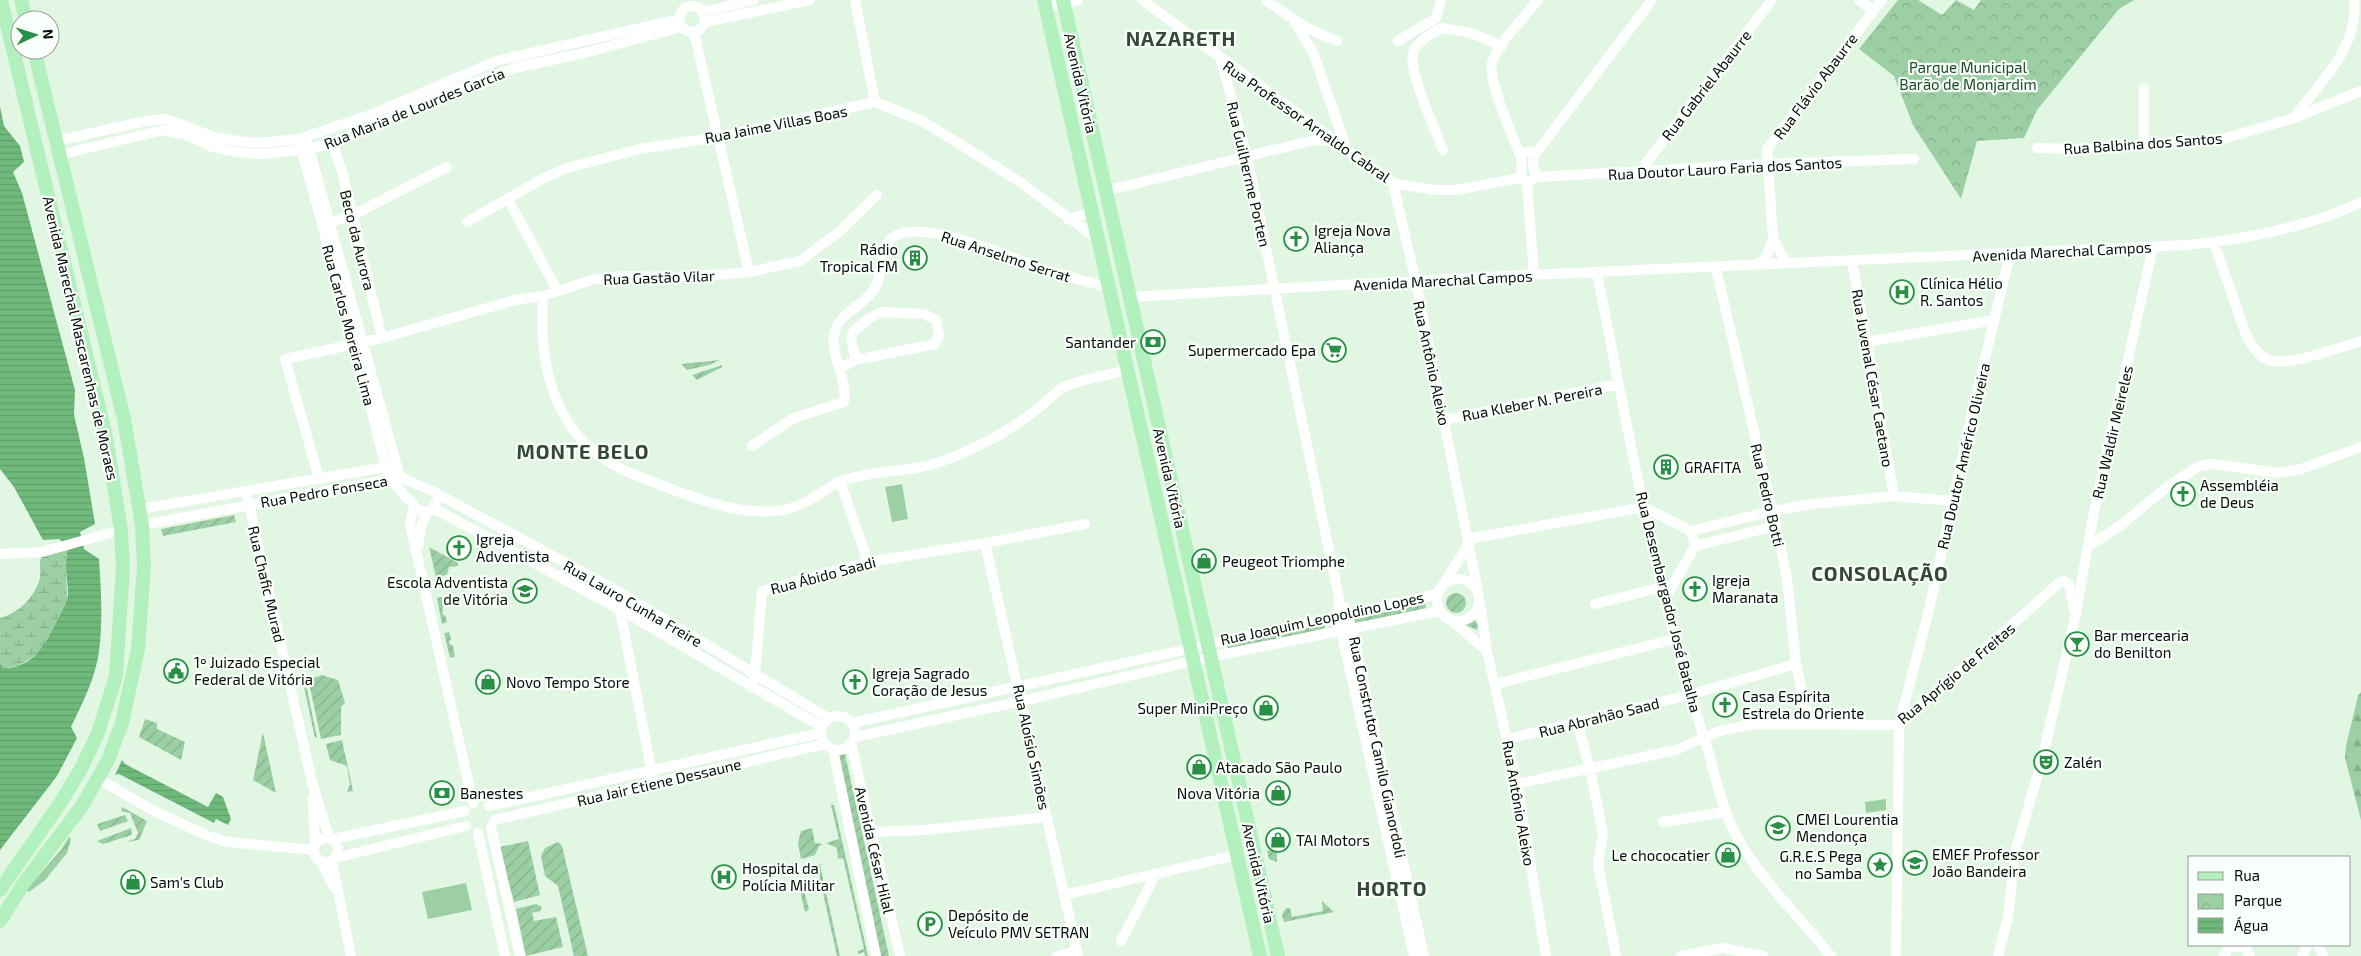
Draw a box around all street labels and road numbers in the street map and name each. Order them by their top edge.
street label: Rua Gabriel Abaurre [1657,26,1755,144]
street label: Rua Flávio Abaurre [1769,30,1861,142]
street label: Avenida Vitória [1061,31,1101,135]
street label: Rua Professor Arnaldo Cabral [1220,56,1394,186]
street label: Rua Maria de Lourdes Garcia [321,63,507,153]
street label: Rua Guilherme Porten [1224,100,1274,248]
street label: Rua Jaime Villas Boas [703,101,849,147]
street label: Rua Balbina dos Santos [2063,128,2223,158]
street label: Rua Doutor Lauro Faria dos Santos [1607,153,1843,183]
street label: Beco da Aurora [337,188,379,292]
street label: Avenida Marechal Mascarenhas de Moraes [39,194,123,482]
street label: Rua Anselmo Serrat [939,227,1073,285]
street label: Avenida Marechal Campos [1972,237,2152,265]
street label: Rua Carlos Moreira Lima [319,243,379,407]
street label: Rua Gastão Vilar [603,266,715,288]
street label: Avenida Marechal Campos [1353,266,1533,294]
street label: Rua Juvenal César Caetano [1848,288,1898,468]
street label: Rua Antônio Aleixo [1410,299,1454,427]
street label: Rua Doutor Américo Oliveira [1933,361,1993,551]
street label: Rua Waldir Meireles [2088,364,2136,500]
street label: Rua Kleber N. Pereira [1460,380,1604,424]
street label: Avenida Vitória [1150,426,1190,530]
street label: Rua Pedro Botti [1747,442,1789,548]
street label: Rua Pedro Fonseca [259,471,389,511]
street label: Rua Desembargador José Batalha [1633,490,1705,714]
street label: Rua Chafic Murad [245,524,289,644]
street label: Rua Ábido Saadi [768,552,878,598]
street label: Rua Lauro Cunha Freire [561,556,705,650]
street label: Rua Joaquim Leopoldino Lopes [1219,588,1425,648]
street label: Rua Aprígio de Freitas [1894,619,2018,727]
street label: Rua Construtor Camilo Gianordoli [1346,635,1410,859]
street label: Rua Aloísio Simões [1010,683,1054,811]
street label: Rua Abrahão Saad [1537,693,1661,741]
street label: Rua Antônio Aleixo [1499,739,1539,867]
street label: Rua Jair Etiene Dessaune [575,754,743,810]
street label: Avenida César Hilal [852,785,899,916]
street label: Avenida Vitória [1239,821,1279,925]

